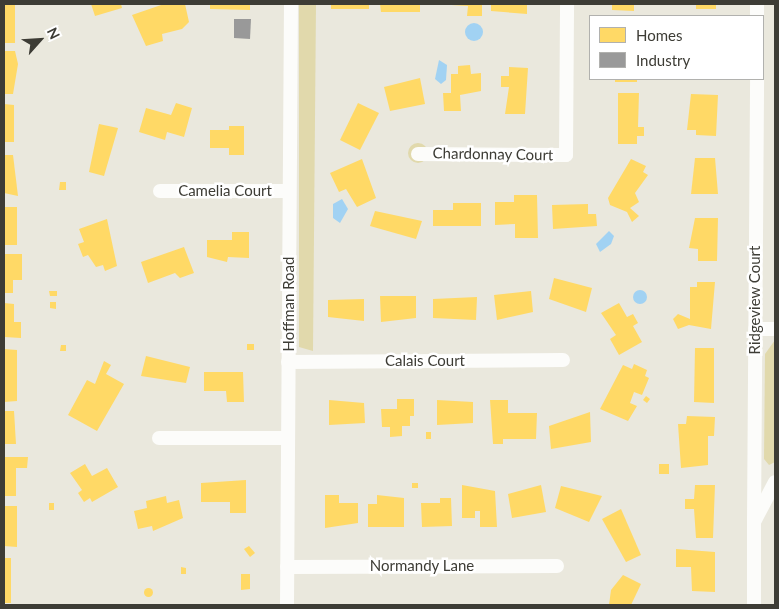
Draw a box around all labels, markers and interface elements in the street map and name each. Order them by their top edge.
north arrow [15,15,65,65]
legend [589,15,764,80]
text: N [44,25,64,42]
text: Homes [636,26,682,44]
text: Industry [636,51,690,69]
street label: Chardonnay Court [432,144,554,164]
street label: Camelia Court [178,182,272,200]
street label: Ridgeview Court [746,245,764,355]
street label: Hoffman Road [280,257,298,351]
street label: Calais Court [385,352,465,370]
street label: Normandy Lane [370,557,474,575]

